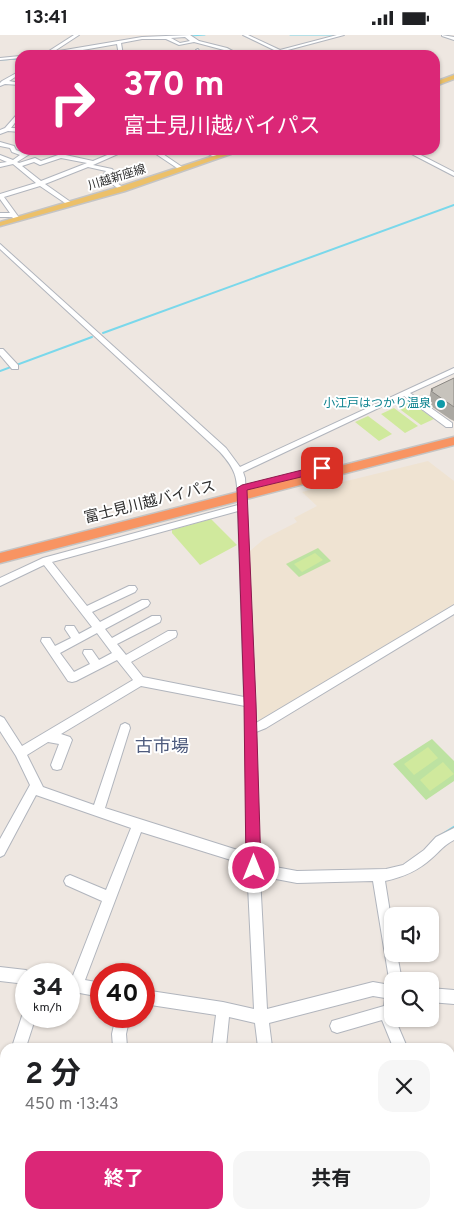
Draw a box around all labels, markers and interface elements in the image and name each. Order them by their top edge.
text: 13:41 [25,6,68,30]
text: 370 m [123,64,225,108]
icon: right [40,70,105,135]
text: 富士見川越バイパス [123,114,321,141]
street label: 川越新座線 [86,162,148,194]
place label: 小江戸はつかり温泉 [323,396,431,412]
marker: 小江戸はつかり温泉 [435,398,447,410]
pin [301,447,343,489]
icon: arrive [308,454,336,482]
street label: 富士見川越バイパス [82,477,218,529]
district label: 古市場 [135,736,189,759]
position arrow [227,841,279,893]
map controls [384,907,439,1027]
button: sound [384,907,439,962]
speed limit sign: 40 [90,963,155,1028]
button: search [384,972,439,1027]
text: 34 [32,973,63,1005]
text: km/h [33,1000,62,1016]
text: 2 分 [25,1057,81,1094]
button: close [378,1060,430,1112]
text: 450 m · 13:43 [25,1095,119,1115]
button: 終了 [25,1151,223,1209]
button: 共有 [233,1151,430,1209]

